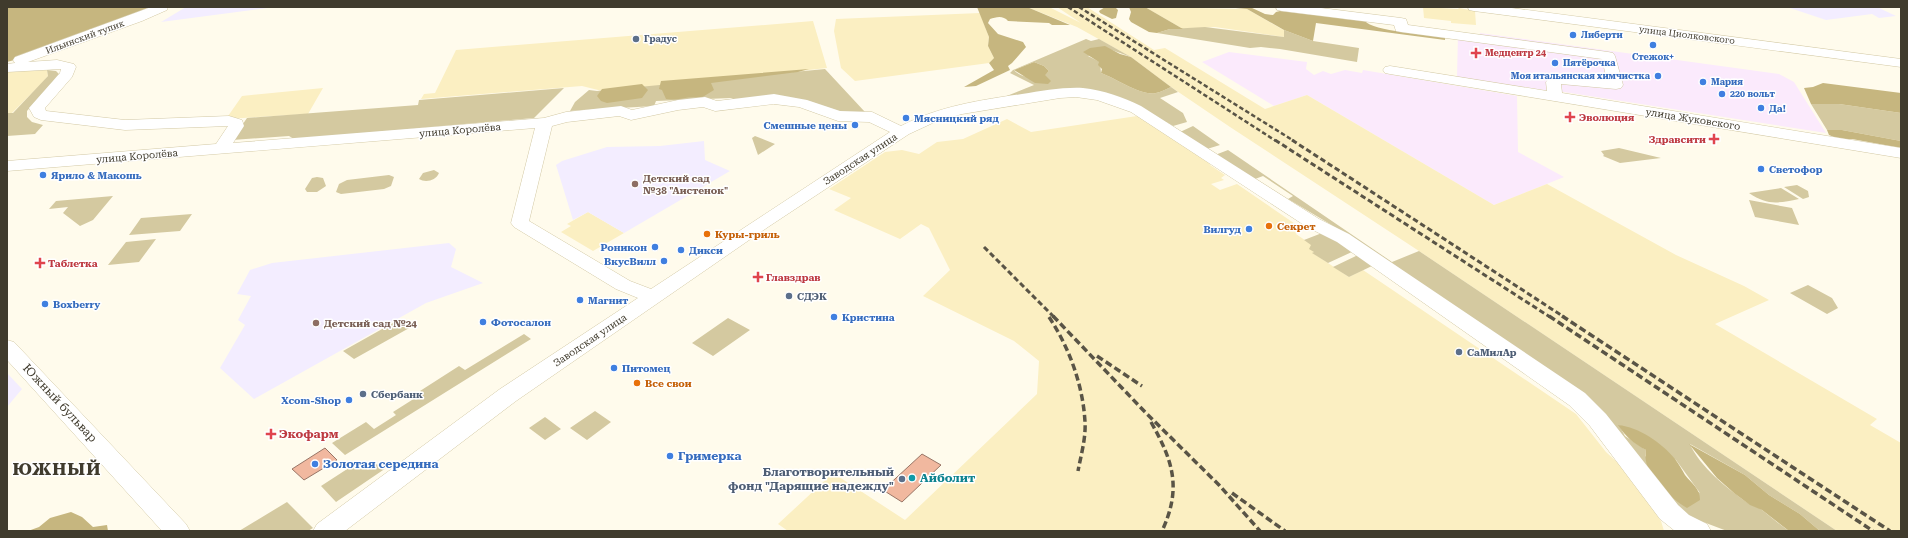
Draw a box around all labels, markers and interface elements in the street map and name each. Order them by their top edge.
street label: Ильинский тупик [44,18,126,56]
street label: улица Циолковского [1639,24,1736,46]
marker: Либерти [1568,30,1578,40]
place label: Либерти [1581,30,1623,40]
marker: Градус [631,34,641,44]
place label: Градус [644,34,677,44]
marker: Стежок+ [1648,40,1658,50]
marker: Медцентр 24 [1470,47,1482,59]
place label: Медцентр 24 [1485,48,1546,58]
place label: Стежок+ [1632,52,1674,62]
marker: Пятёрочка [1550,58,1560,68]
place label: Пятёрочка [1563,58,1616,68]
place label: Моя итальянская химчистка [1511,71,1651,81]
marker: Моя итальянская химчистка [1653,71,1663,81]
marker: Мария [1698,77,1708,87]
place label: Мария [1711,77,1743,87]
marker: 220 вольт [1717,89,1727,99]
place label: 220 вольт [1730,89,1775,99]
marker: Да! [1756,103,1766,113]
place label: Да! [1769,103,1786,114]
street label: улица Жуковского [1645,106,1741,132]
marker: Эволюция [1564,111,1576,123]
place label: Эволюция [1579,112,1635,123]
marker: Мясницкий ряд [901,113,911,123]
place label: Мясницкий ряд [914,113,999,124]
place label: Смешные цены [763,120,847,131]
marker: Смешные цены [850,120,860,130]
street label: улица Королёва [419,121,502,139]
street label: Заводская улица [821,131,900,187]
place label: Здравсити [1649,134,1706,145]
marker: Здравсити [1709,134,1719,144]
street label: улица Королёва [96,147,179,165]
marker: Светофор [1756,164,1766,174]
place label: Светофор [1769,164,1823,175]
marker: Ярило & Макошь [38,170,48,180]
place label: Ярило & Макошь [51,170,142,181]
place label: Детский сад №38 "Аистенок" [643,173,728,196]
marker: Детский сад №38 "Аистенок" [630,179,640,189]
marker: Секрет [1264,221,1274,231]
place label: Секрет [1277,221,1315,232]
place label: Вилгуд [1203,224,1242,235]
marker: Вилгуд [1244,224,1254,234]
marker: Куры-гриль [702,229,712,239]
place label: Куры-гриль [715,229,780,240]
place label: Роникон [601,242,647,253]
marker: Роникон [650,242,660,252]
marker: Дикси [676,245,686,255]
place label: Дикси [689,245,723,256]
place label: ВкусВилл [604,256,656,267]
marker: ВкусВилл [659,256,669,266]
marker: Таблетка [35,258,45,268]
place label: Таблетка [48,258,98,269]
marker: Главздрав [753,272,763,282]
place label: Главздрав [766,272,820,283]
marker: СДЭК [784,291,794,301]
place label: СДЭК [797,291,827,302]
marker: Магнит [575,295,585,305]
place label: Магнит [588,295,628,306]
marker: Boxberry [40,299,50,309]
place label: Boxberry [53,299,100,310]
street label: Заводская улица [551,311,629,369]
marker: Кристина [829,312,839,322]
place label: Кристина [842,312,895,323]
marker: Фотосалон [478,317,488,327]
place label: Фотосалон [491,317,551,328]
marker: Детский сад №24 [311,318,321,328]
place label: Детский сад №24 [324,318,417,329]
marker: СаМилАр [1454,347,1464,357]
place label: СаМилАр [1467,347,1517,358]
street label: Южный бульвар [20,361,100,445]
marker: Питомец [609,363,619,373]
place label: Питомец [622,363,670,374]
marker: Все свои [632,378,642,388]
place label: Все свои [645,378,692,389]
marker: Сбербанк [358,389,368,399]
place label: Сбербанк [371,389,423,400]
place label: Xcom-Shop [281,395,341,406]
marker: Xcom-Shop [344,395,354,405]
place label: Экофарм [279,427,339,441]
marker: Экофарм [266,429,276,439]
place label: Гримерка [678,449,742,463]
marker: Гримерка [665,451,675,461]
place label: Золотая середина [323,457,438,471]
district label: ЮЖНЫЙ [13,459,101,479]
marker: Золотая середина [310,459,320,469]
place label: Благотворительный фонд "Дарящие надежду" [728,465,894,493]
place label: Айболит [920,471,975,485]
marker: Айболит [907,473,917,483]
marker: Благотворительный фонд "Дарящие надежду" [897,474,907,484]

